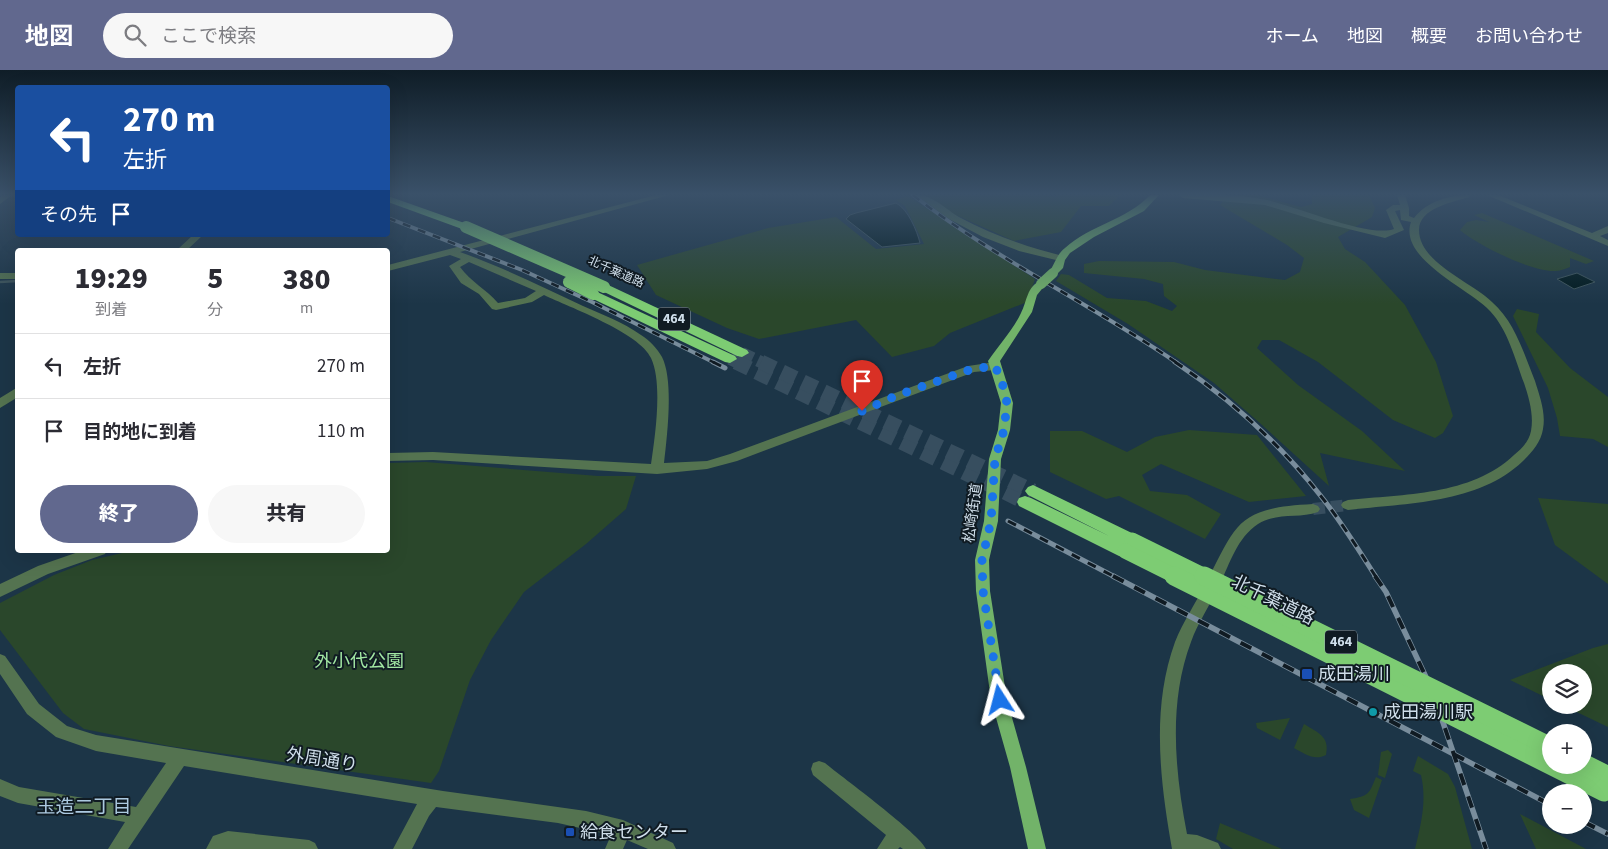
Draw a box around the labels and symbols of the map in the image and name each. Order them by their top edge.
street label: 北千葉道路 [585,252,647,292]
road number: 464 [658,308,690,330]
pin [841,360,883,411]
street label: 松崎街道 [958,482,988,544]
street label: 北千葉道路 [1227,569,1319,631]
road number: 464 [1325,630,1357,654]
park label: 外小代公園 [314,649,404,674]
place label: 成田湯川 [1318,662,1390,687]
marker: 成田湯川 [1300,667,1314,681]
position arrow [973,673,1025,725]
place label: 成田湯川駅 [1383,700,1473,725]
marker: 成田湯川駅 [1367,706,1379,718]
street label: 外周通り [284,742,360,778]
district label: 玉造二丁目 [36,794,132,821]
place label: 給食センター [580,820,688,845]
marker: 給食センター [564,826,576,838]

